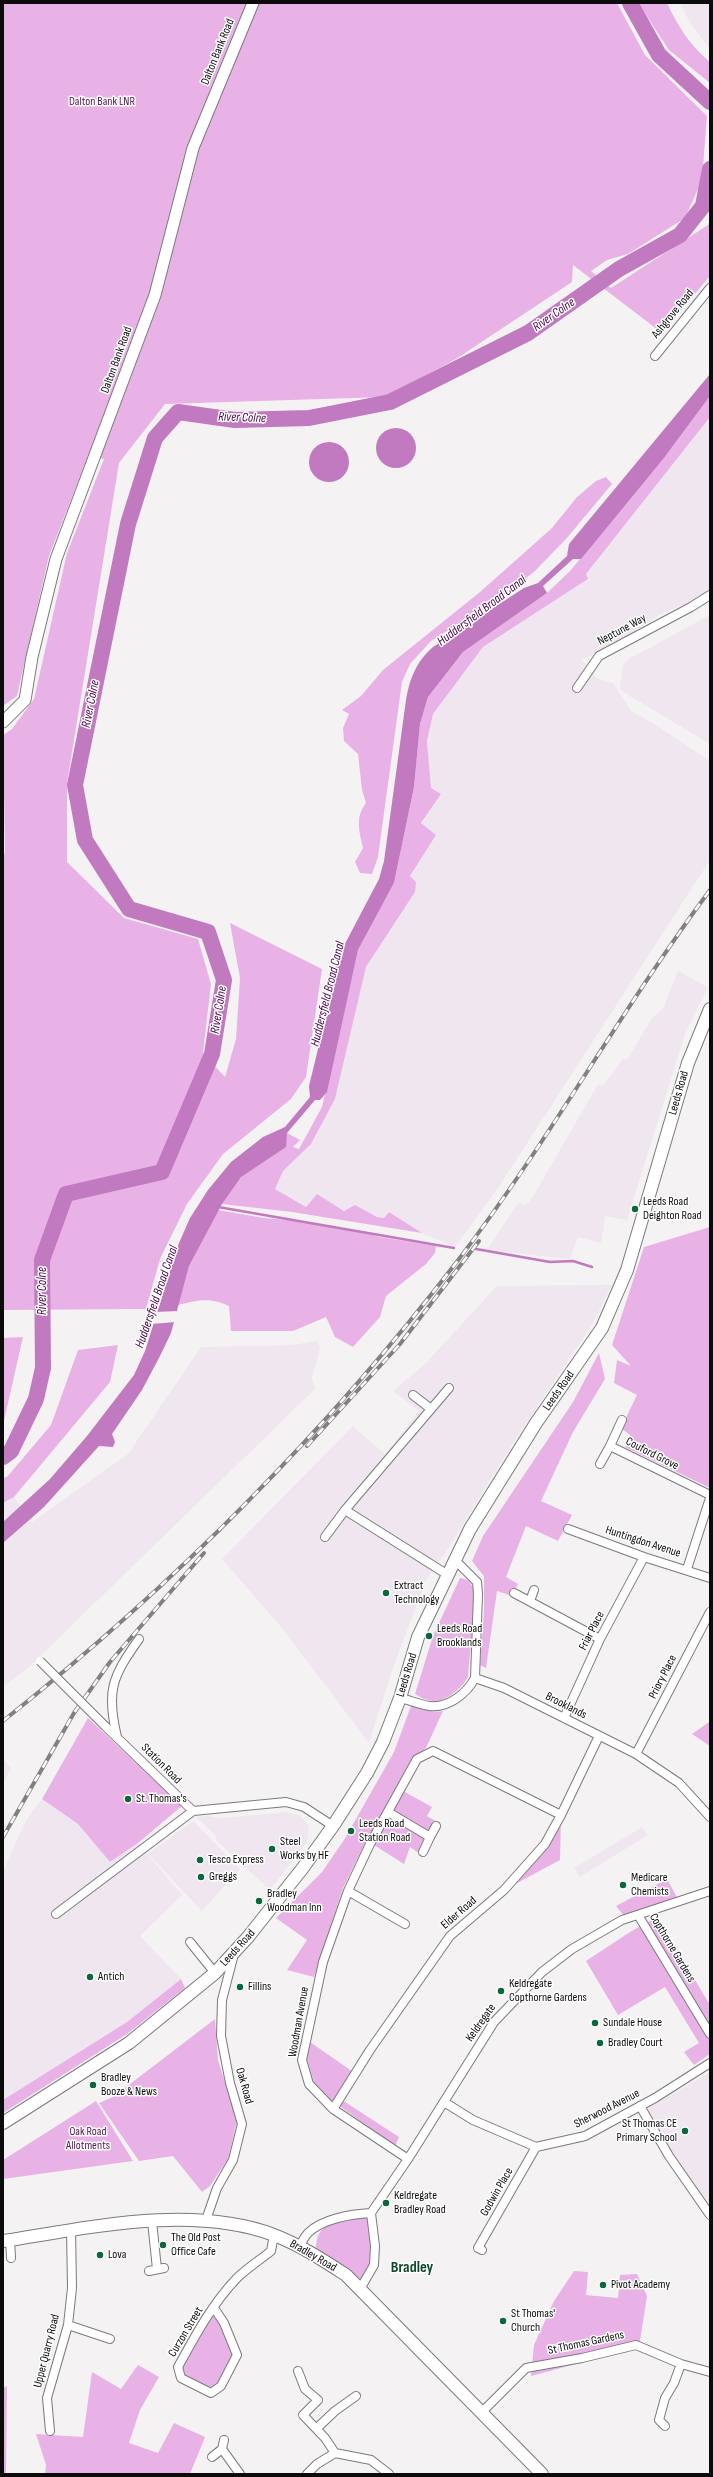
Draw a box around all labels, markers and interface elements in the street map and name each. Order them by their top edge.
street label: Dalton Bank Road [198,17,238,87]
park label: Dalton Bank LNR [69,95,135,109]
street label: Ashgrove Road [649,287,697,341]
water label: River Colne [530,295,578,335]
street label: Dalton Bank Road [98,325,136,395]
water label: River Colne [218,409,266,427]
water label: Huddersfield Broad Canal [434,572,530,650]
street label: Neptune Way [595,611,649,649]
water label: River Colne [79,679,103,729]
water label: Huddersfield Broad Canal [307,940,349,1048]
water label: River Colne [208,985,230,1035]
street label: Leeds Road [666,1069,692,1117]
place label: Leeds Road Deighton Road [643,1195,702,1223]
marker: Leeds Road Deighton Road [630,1204,640,1214]
water label: Huddersfield Broad Canal [132,1244,182,1350]
water label: River Colne [35,1267,51,1315]
street label: Leeds Road [540,1368,578,1414]
street label: Couford Grove [623,1435,681,1473]
street label: Huntingdon Avenue [603,1523,683,1561]
place label: Extract Technology [394,1579,439,1607]
marker: Extract Technology [381,1588,391,1598]
street label: Friar Place [576,1609,608,1653]
place label: Leeds Road Brooklands [437,1622,482,1650]
marker: Leeds Road Brooklands [424,1631,434,1641]
street label: Leeds Road [394,1651,420,1699]
street label: Priory Place [646,1653,680,1701]
street label: Brooklands [543,1689,589,1723]
street label: Station Road [138,1741,184,1787]
place label: St. Thomas's [136,1792,187,1806]
marker: St. Thomas's [123,1794,133,1804]
place label: Leeds Road Station Road [359,1817,410,1845]
marker: Leeds Road Station Road [346,1826,356,1836]
place label: Steel Works by HF [280,1835,329,1863]
marker: Steel Works by HF [267,1844,277,1854]
place label: Tesco Express [208,1853,264,1867]
marker: Tesco Express [195,1855,205,1865]
place label: Greggs [209,1870,237,1884]
place label: Medicare Chemists [631,1871,669,1899]
marker: Greggs [196,1872,206,1882]
marker: Medicare Chemists [618,1880,628,1890]
place label: Bradley Woodman Inn [267,1887,322,1915]
street label: Elder Road [438,1894,480,1932]
marker: Bradley Woodman Inn [254,1896,264,1906]
street label: Copthorne Gardens [646,1911,698,1985]
street label: Leeds Road [218,1926,258,1970]
place label: Antich [98,1970,124,1984]
marker: Antich [85,1972,95,1982]
place label: Keldregate Copthorne Gardens [509,1977,587,2005]
place label: Fillins [248,1980,271,1994]
marker: Fillins [235,1982,245,1992]
street label: Woodman Avenue [286,1986,312,2058]
marker: Keldregate Copthorne Gardens [496,1986,506,1996]
street label: Keldregate [463,2001,499,2045]
place label: Sundale House [603,2016,662,2030]
marker: Sundale House [590,2018,600,2028]
place label: Bradley Court [608,2036,663,2050]
marker: Bradley Court [595,2038,605,2048]
street label: Oak Road [232,2066,256,2106]
place label: Bradley Booze & News [101,2071,157,2099]
marker: Bradley Booze & News [88,2080,98,2090]
street label: Sherwood Avenue [572,2086,642,2132]
place label: St Thomas CE Primary School [617,2117,677,2145]
park label: Oak Road Allotments [66,2125,110,2153]
marker: St Thomas CE Primary School [680,2126,690,2136]
street label: Godwin Place [477,2165,517,2219]
place label: Keldregate Bradley Road [394,2189,446,2217]
marker: Keldregate Bradley Road [381,2198,391,2208]
place label: The Old Post Office Cafe [171,2231,221,2259]
street label: Bradley Road [287,2237,339,2275]
marker: The Old Post Office Cafe [158,2240,168,2250]
place label: Lova [108,2248,126,2262]
marker: Lova [95,2250,105,2260]
district label: Bradley [391,2258,433,2278]
place label: Pivot Academy [611,2278,670,2292]
marker: Pivot Academy [598,2280,608,2290]
street label: Curzon Street [165,2304,207,2360]
place label: St Thomas' Church [511,2307,555,2335]
street label: Upper Quarry Road [31,2313,63,2389]
marker: St Thomas' Church [498,2316,508,2326]
street label: St Thomas Gardens [547,2328,625,2358]

